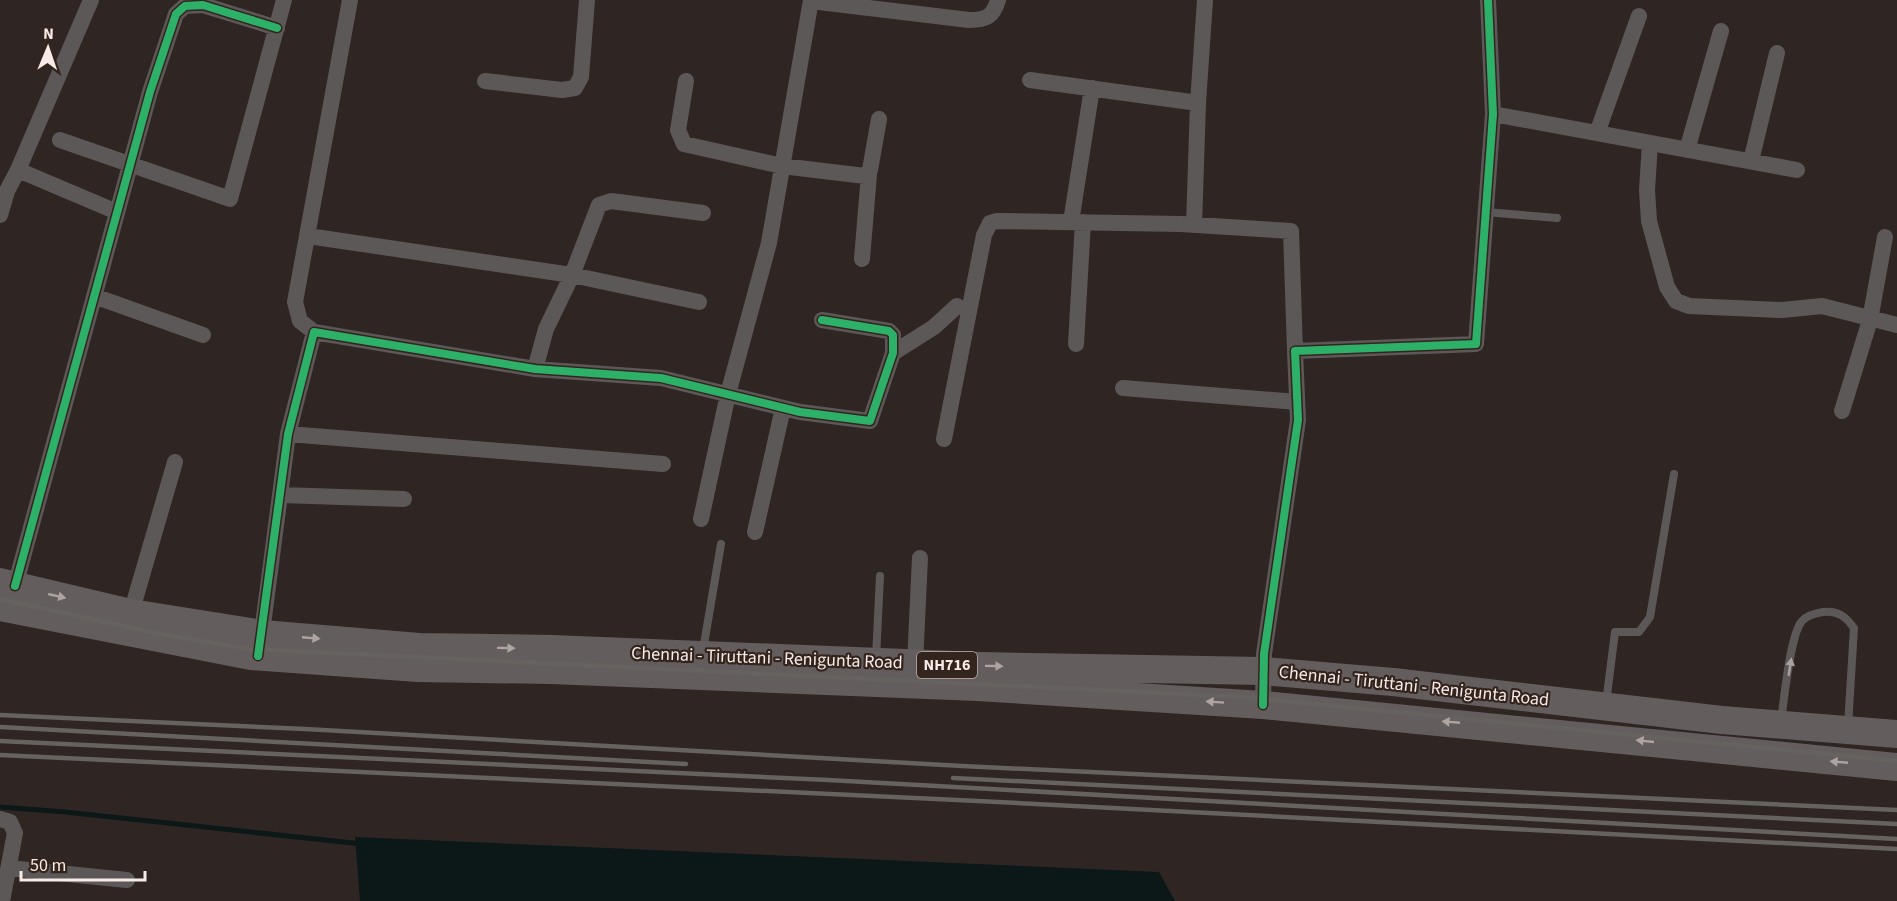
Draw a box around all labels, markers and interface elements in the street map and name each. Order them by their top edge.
north arrow [18,18,78,78]
text: N [43,23,54,45]
one-way arrow [48,591,66,601]
one-way arrow [302,633,321,643]
street label: Chennai - Tiruttani - Renigunta Road [631,641,903,675]
one-way arrow [496,643,515,653]
road number: NH716 [917,652,977,678]
one-way arrow [1785,657,1794,676]
street label: Chennai - Tiruttani - Renigunta Road [1278,659,1550,713]
one-way arrow [985,661,1004,671]
one-way arrow [1205,697,1224,706]
one-way arrow [1441,717,1460,727]
one-way arrow [1635,736,1654,745]
one-way arrow [1829,757,1848,766]
scale bar [21,844,146,882]
text: 50 m [30,853,66,878]

